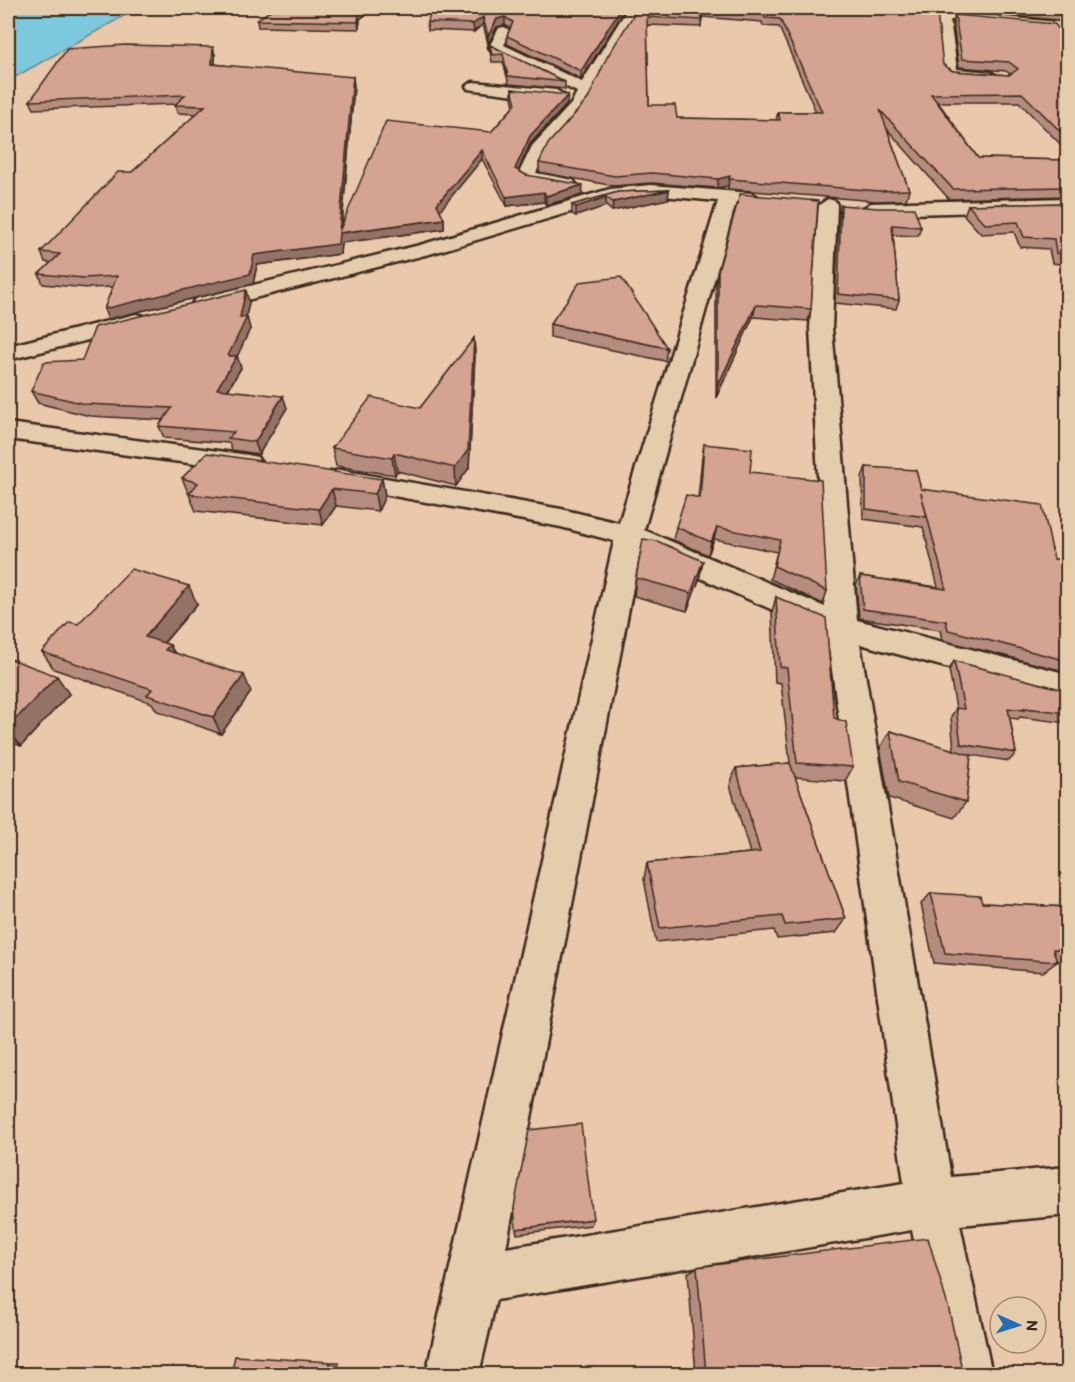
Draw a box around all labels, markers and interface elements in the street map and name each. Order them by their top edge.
north arrow [988,1295,1048,1355]
text: N [1023,1320,1042,1332]

